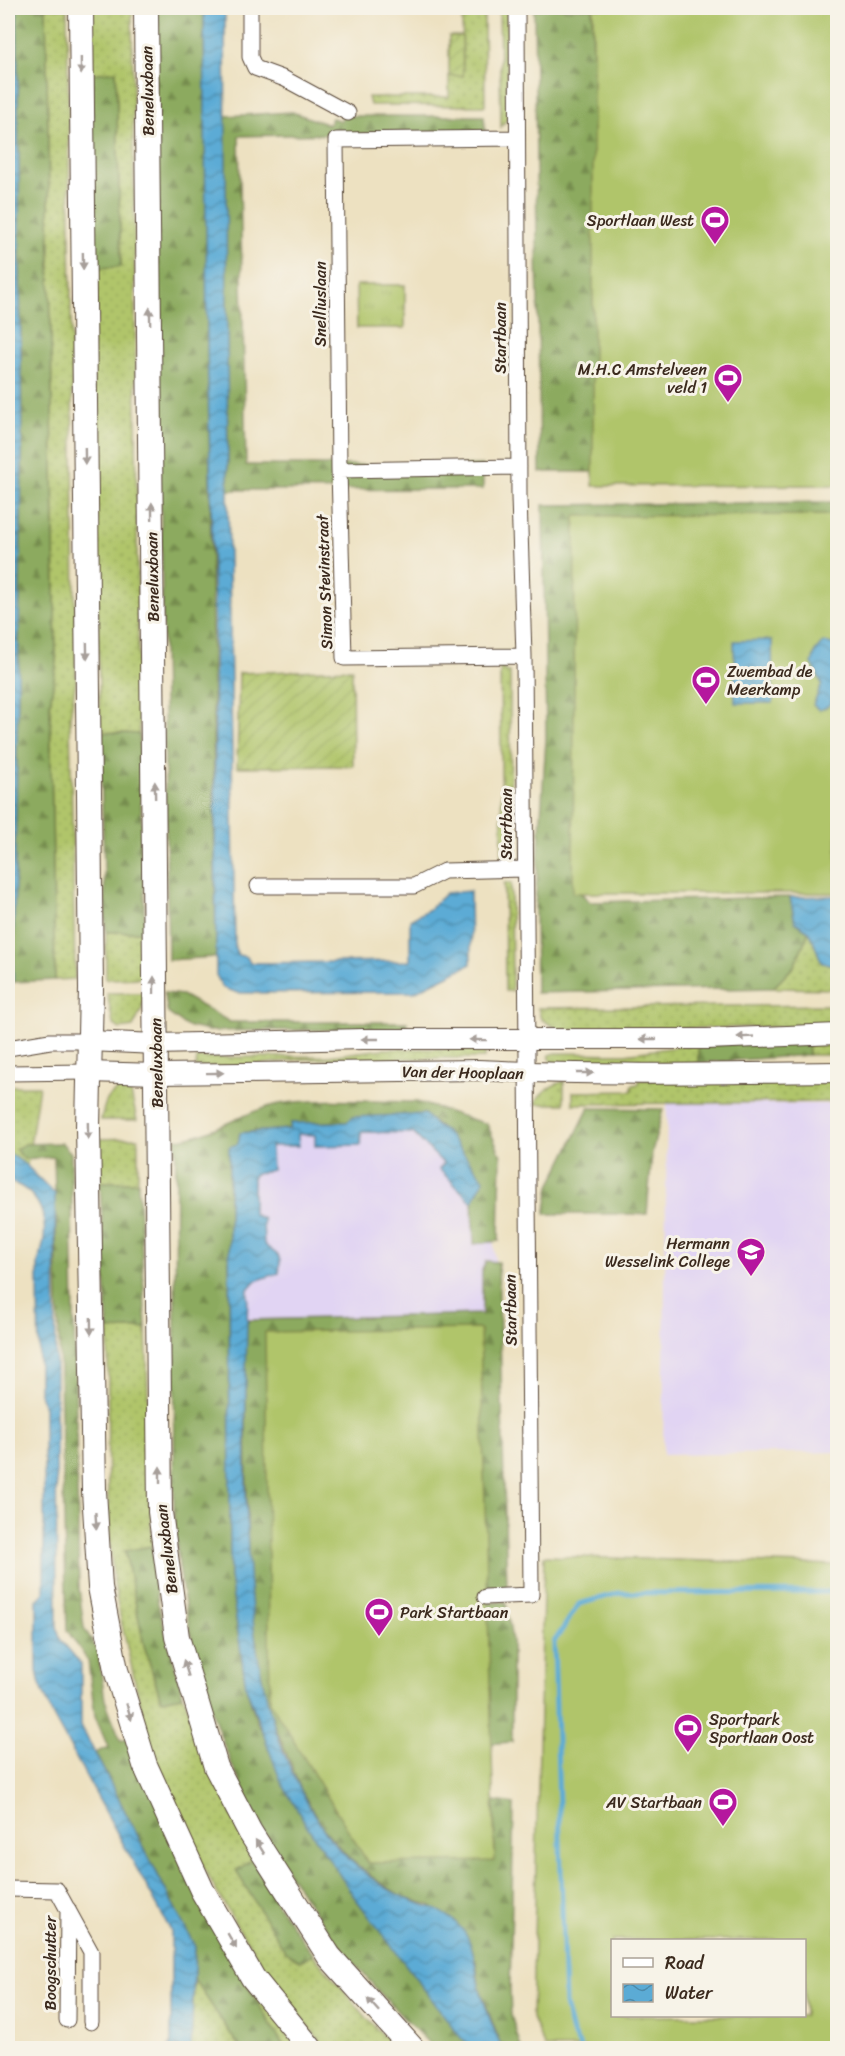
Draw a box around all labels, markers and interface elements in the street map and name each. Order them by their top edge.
street label: Beneluxbaan [132,45,163,136]
one-way arrow [76,56,86,75]
sports icon: Sportlaan West [699,204,731,246]
place label: Sportlaan West [587,206,694,235]
one-way arrow [78,251,88,270]
street label: Snelliuslaan [306,261,335,347]
street label: Startbaan [486,302,515,374]
one-way arrow [145,307,155,326]
place label: M.H.C Amstelveen veld 1 [578,355,707,402]
sports icon: M.H.C Amstelveen veld 1 [712,362,744,404]
one-way arrow [80,446,90,465]
one-way arrow [147,502,157,521]
street label: Simon Stevinstraat [308,513,341,650]
street label: Beneluxbaan [137,531,168,622]
one-way arrow [82,641,92,660]
place label: Zwembad de Meerkamp [727,657,813,704]
sports icon: Zwembad de Meerkamp [690,664,722,706]
one-way arrow [150,781,159,800]
street label: Startbaan [492,788,521,860]
one-way arrow [150,976,159,995]
street label: Beneluxbaan [141,1017,172,1108]
one-way arrow [736,1032,755,1041]
one-way arrow [360,1034,379,1044]
one-way arrow [639,1034,658,1044]
one-way arrow [468,1035,487,1045]
street label: Van der Hooplaan [402,1057,524,1088]
one-way arrow [576,1068,595,1078]
one-way arrow [206,1069,225,1078]
one-way arrow [83,1121,93,1140]
place label: Hermann Wesselink College [605,1229,730,1276]
school or university icon: Hermann Wesselink College [735,1236,767,1278]
street label: Startbaan [495,1274,526,1346]
one-way arrow [86,1316,96,1335]
one-way arrow [155,1466,165,1485]
street label: Beneluxbaan [147,1502,186,1595]
one-way arrow [91,1511,101,1530]
sports icon: Park Startbaan [363,1596,395,1638]
place label: Park Startbaan [400,1598,509,1627]
one-way arrow [181,1659,190,1677]
one-way arrow [125,1703,134,1721]
place label: Sportpark Sportlaan Oost [709,1705,814,1752]
sports icon: Sportpark Sportlaan Oost [672,1712,704,1754]
sports icon: AV Startbaan [707,1786,739,1828]
place label: AV Startbaan [605,1788,702,1817]
one-way arrow [254,1839,265,1856]
street label: Boogschutter [36,1914,65,2010]
one-way arrow [226,1933,237,1949]
legend [611,1939,806,2017]
text: Road [665,1947,705,1979]
text: Water [665,1977,714,2009]
one-way arrow [367,1998,380,2013]

